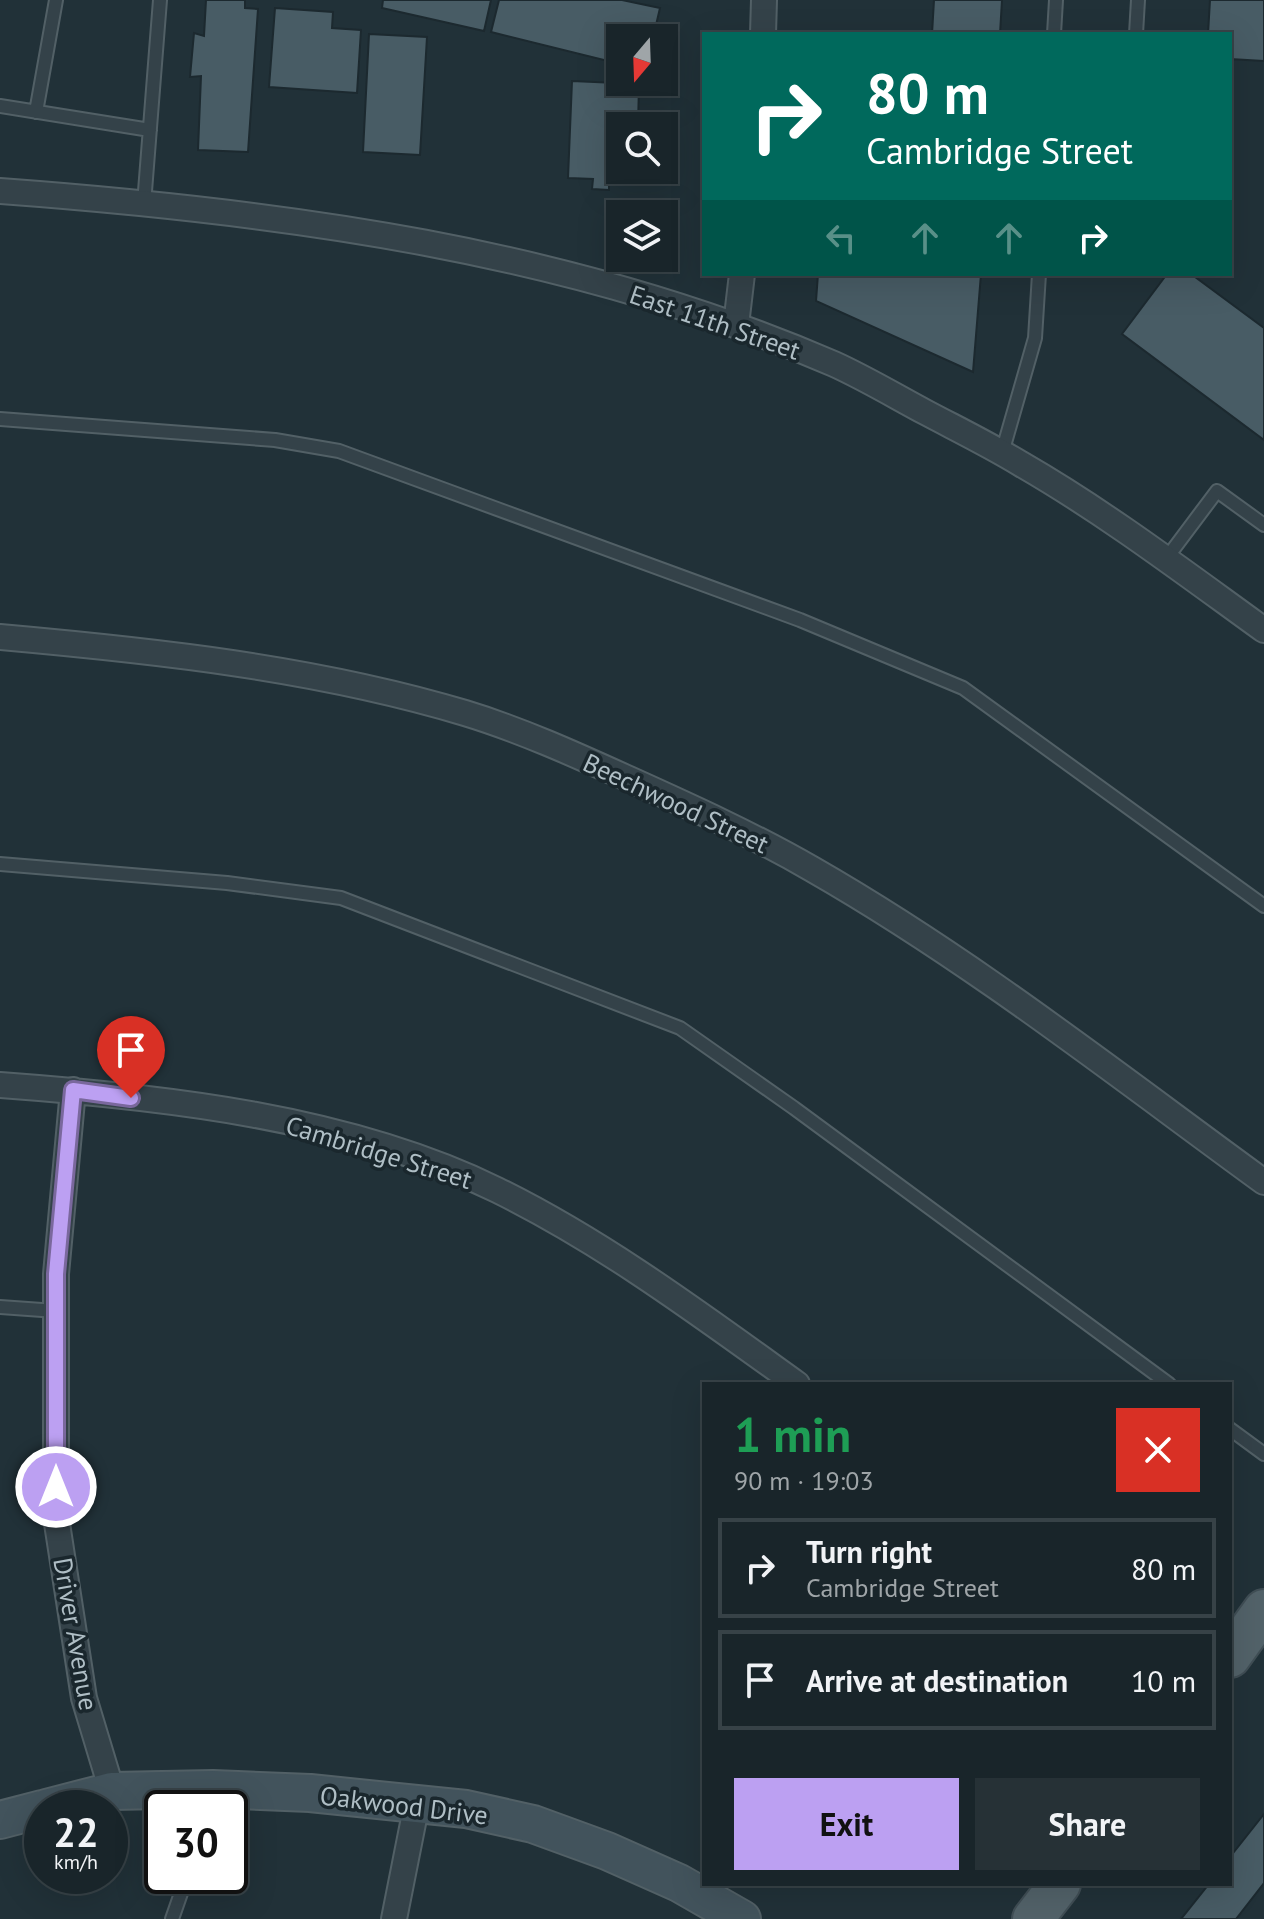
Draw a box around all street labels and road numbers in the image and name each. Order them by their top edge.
street label: East 11th Street [625,277,805,367]
street label: Beechwood Street [578,746,774,861]
street label: Cambridge Street [282,1108,476,1196]
street label: Driver Avenue [46,1555,106,1713]
street label: Oakwood Drive [318,1778,490,1832]

